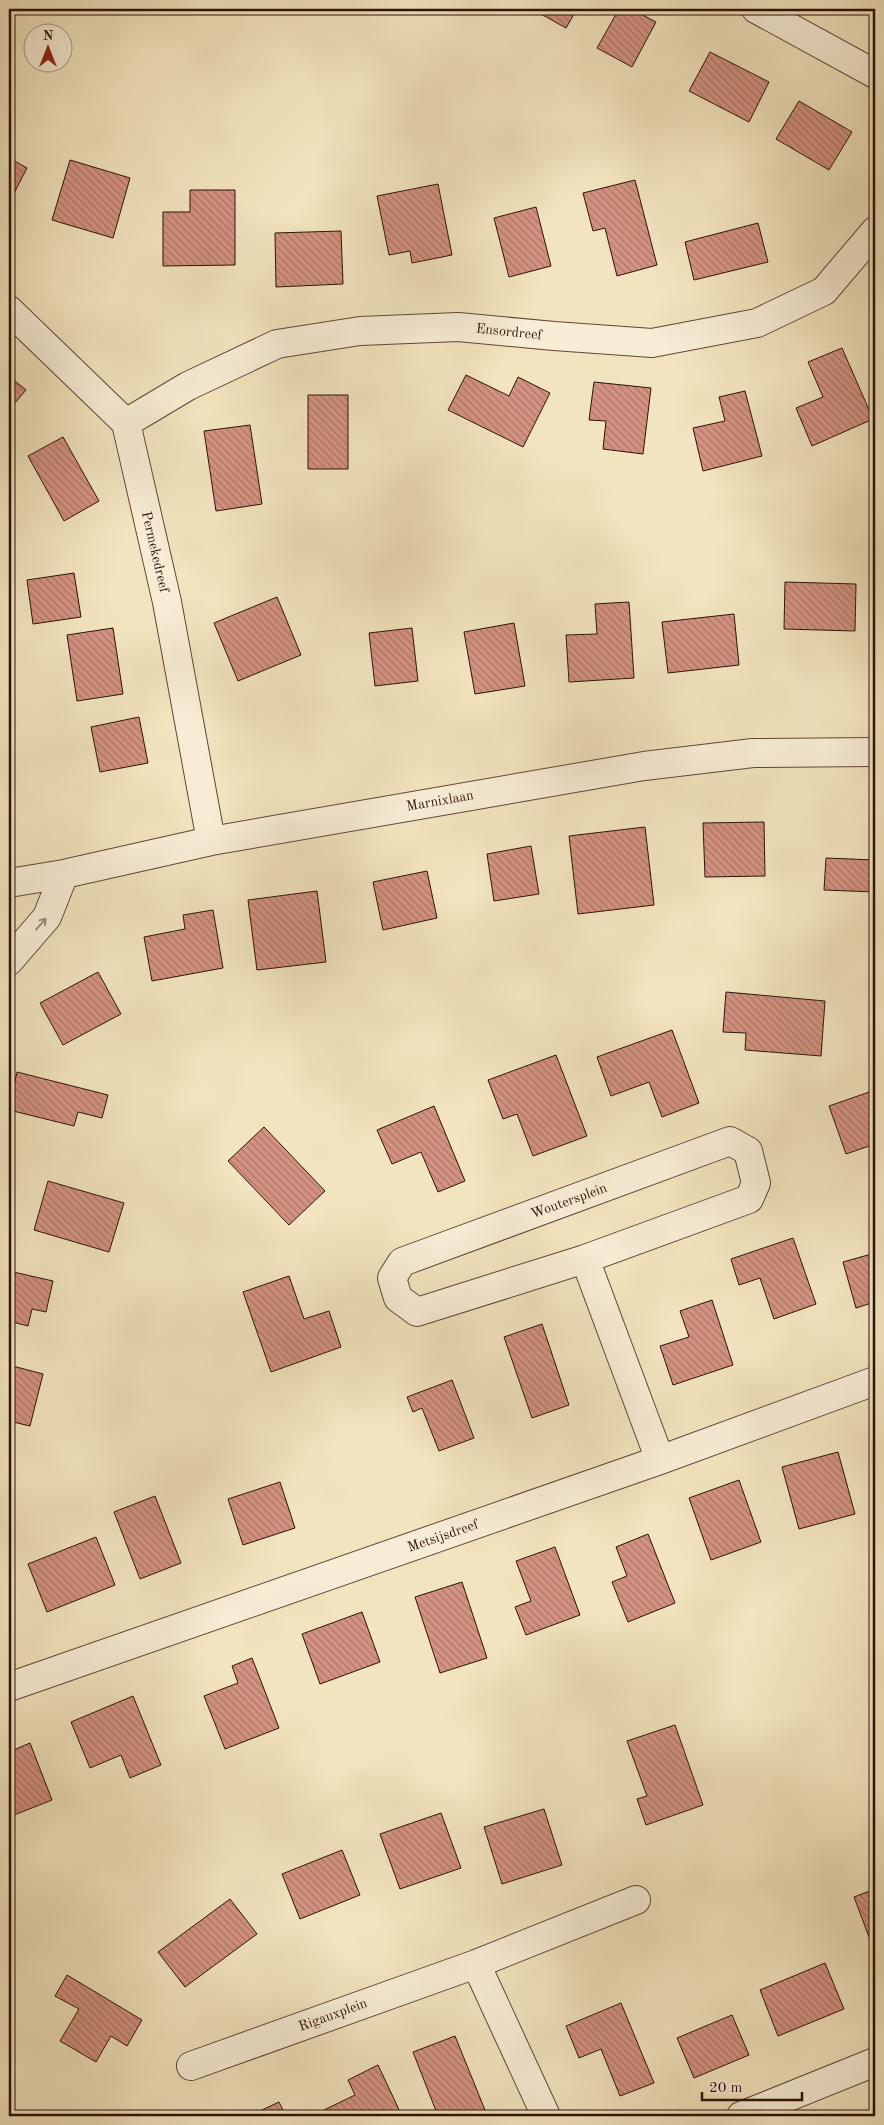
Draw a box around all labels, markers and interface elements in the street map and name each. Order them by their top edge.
north arrow [22,22,72,72]
text: N [43,29,54,43]
street label: Ensordreef [475,322,544,343]
street label: Permekedreef [139,510,171,595]
street label: Marnixlaan [405,788,475,814]
one-way arrow [35,918,46,931]
street label: Woutersplein [529,1181,609,1221]
street label: Metsijsdreef [406,1517,482,1555]
street label: Rigauxplein [297,1996,370,2034]
scale bar [702,2070,802,2102]
text: 20 m [709,2081,743,2096]

